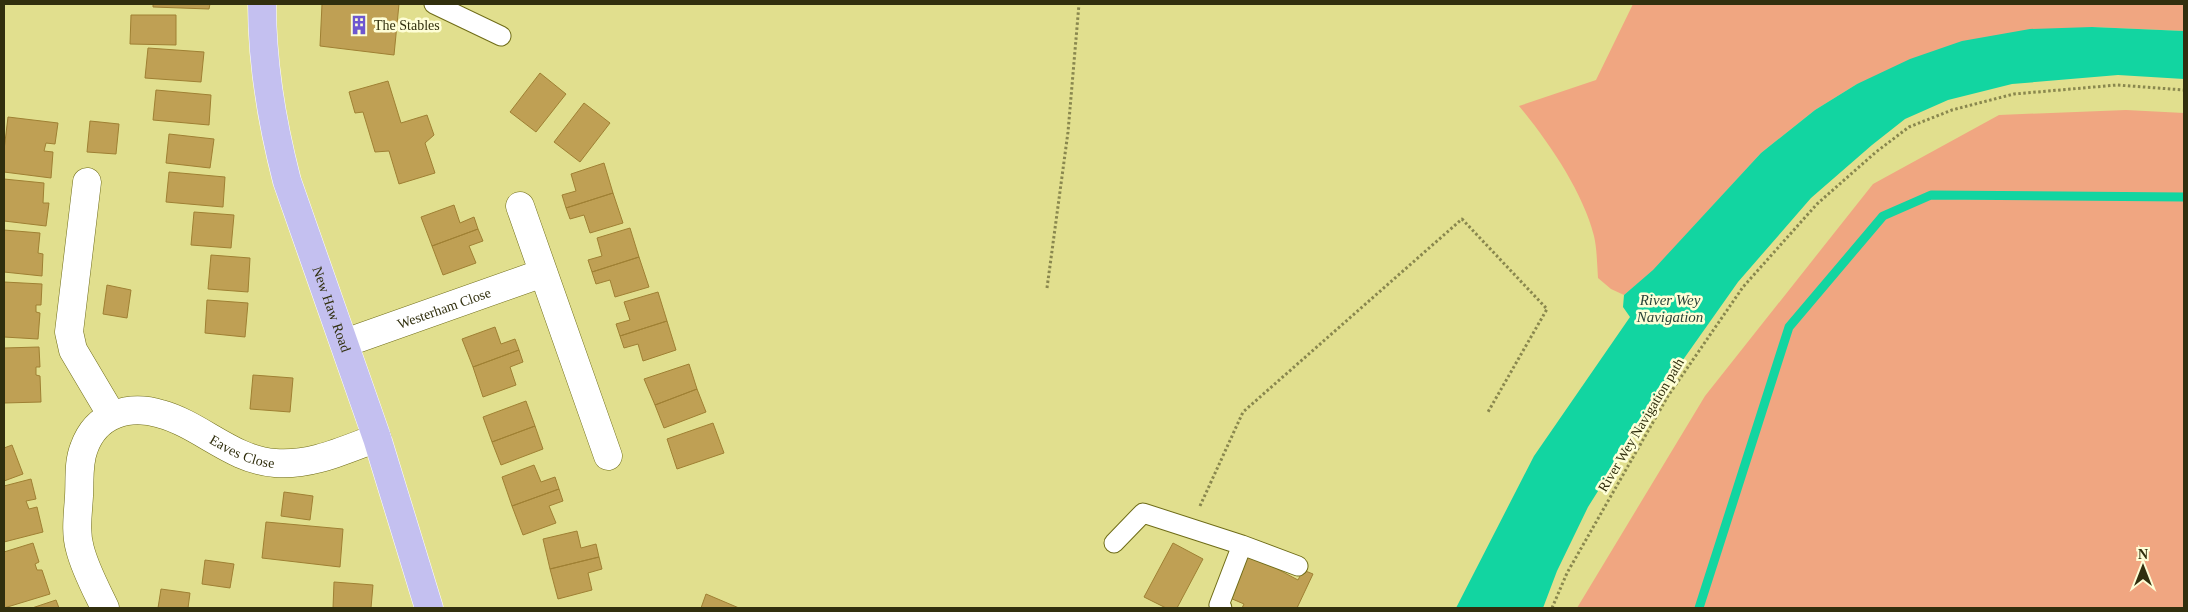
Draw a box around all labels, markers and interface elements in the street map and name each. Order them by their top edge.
building icon: The Stables [348,14,370,36]
place label: The Stables [374,18,440,33]
street label: New Haw Road [310,264,354,354]
street label: Westerham Close [395,285,493,331]
water label: River Wey Navigation [1636,292,1703,325]
street label: River Wey Navigation path [1595,356,1687,494]
street label: Eaves Close [207,432,275,470]
north arrow [2118,542,2168,592]
text: N [2138,547,2148,562]

